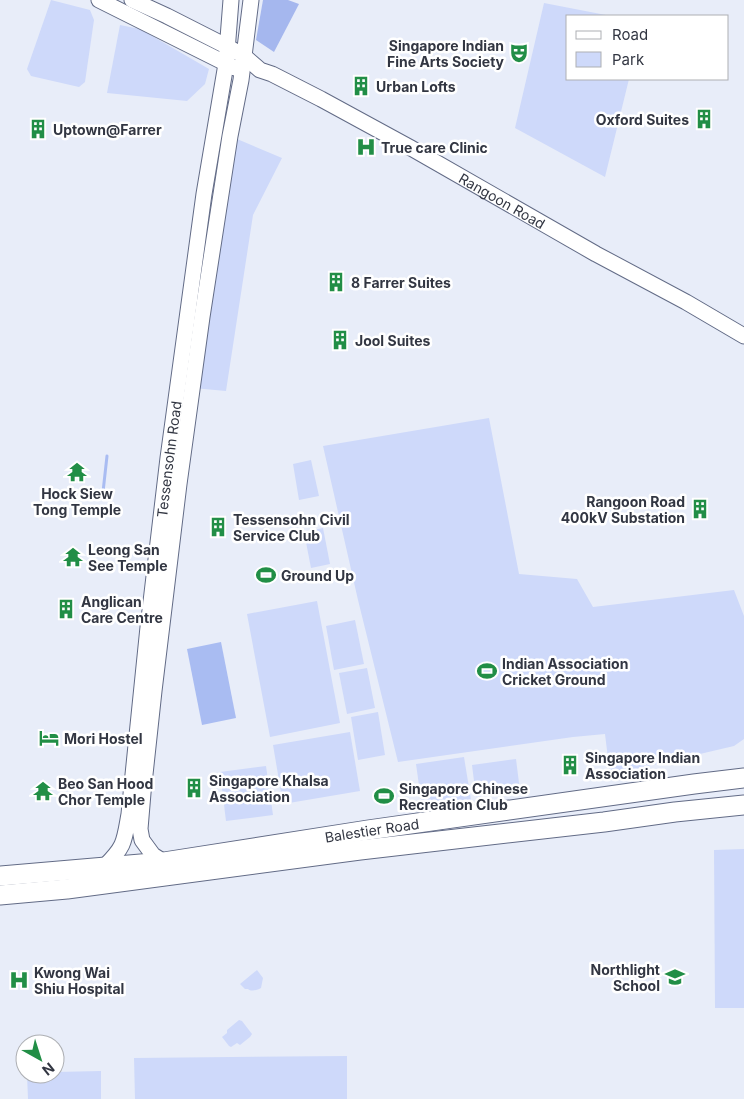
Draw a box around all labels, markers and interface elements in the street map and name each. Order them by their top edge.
legend [566,15,729,80]
text: Road [612,25,648,44]
place label: Singapore Indian Fine Arts Society [387,37,505,70]
theatre icon: Singapore Indian Fine Arts Society [508,42,530,64]
text: Park [612,50,645,69]
building icon: Urban Lofts [350,75,372,97]
place label: Urban Lofts [376,78,456,95]
building icon: Oxford Suites [693,108,715,130]
place label: Oxford Suites [596,111,689,128]
building icon: Uptown@Farrer [27,118,49,140]
place label: Uptown@Farrer [53,121,162,138]
hospital icon: True care Clinic [355,136,377,158]
place label: True care Clinic [381,139,488,156]
street label: Rangoon Road [456,169,549,232]
building icon: 8 Farrer Suites [325,271,347,293]
place label: 8 Farrer Suites [351,274,451,291]
building icon: Jool Suites [329,329,351,351]
place label: Jool Suites [355,332,430,349]
street label: Tessensohn Road [153,400,184,518]
temple icon: Hock Siew Tong Temple [66,461,88,483]
place label: Hock Siew Tong Temple [33,485,121,518]
place label: Rangoon Road 400kV Substation [561,493,685,526]
building icon: Rangoon Road 400kV Substation [689,498,711,520]
place label: Tessensohn Civil Service Club [233,511,350,544]
building icon: Tessensohn Civil Service Club [207,516,229,538]
place label: Leong San See Temple [88,541,168,574]
temple icon: Leong San See Temple [62,546,84,568]
sports icon: Ground Up [255,564,277,586]
place label: Ground Up [281,567,354,584]
place label: Anglican Care Centre [81,593,163,626]
building icon: Anglican Care Centre [55,598,77,620]
place label: Indian Association Cricket Ground [502,655,628,688]
sports icon: Indian Association Cricket Ground [476,660,498,682]
hotel icon: Mori Hostel [38,727,60,749]
place label: Mori Hostel [64,730,143,747]
place label: Singapore Indian Association [585,749,700,782]
building icon: Singapore Indian Association [559,754,581,776]
place label: Singapore Khalsa Association [209,772,329,805]
place label: Beo San Hood Chor Temple [58,775,153,808]
building icon: Singapore Khalsa Association [183,777,205,799]
temple icon: Beo San Hood Chor Temple [32,780,54,802]
place label: Singapore Chinese Recreation Club [399,780,528,813]
sports icon: Singapore Chinese Recreation Club [373,785,395,807]
street label: Balestier Road [324,814,420,845]
place label: Northlight School [591,961,660,994]
place label: Kwong Wai Shiu Hospital [34,964,124,997]
school or university icon: Northlight School [664,966,686,988]
hospital icon: Kwong Wai Shiu Hospital [8,969,30,991]
north arrow [15,1034,65,1084]
text: N [39,1060,58,1079]

